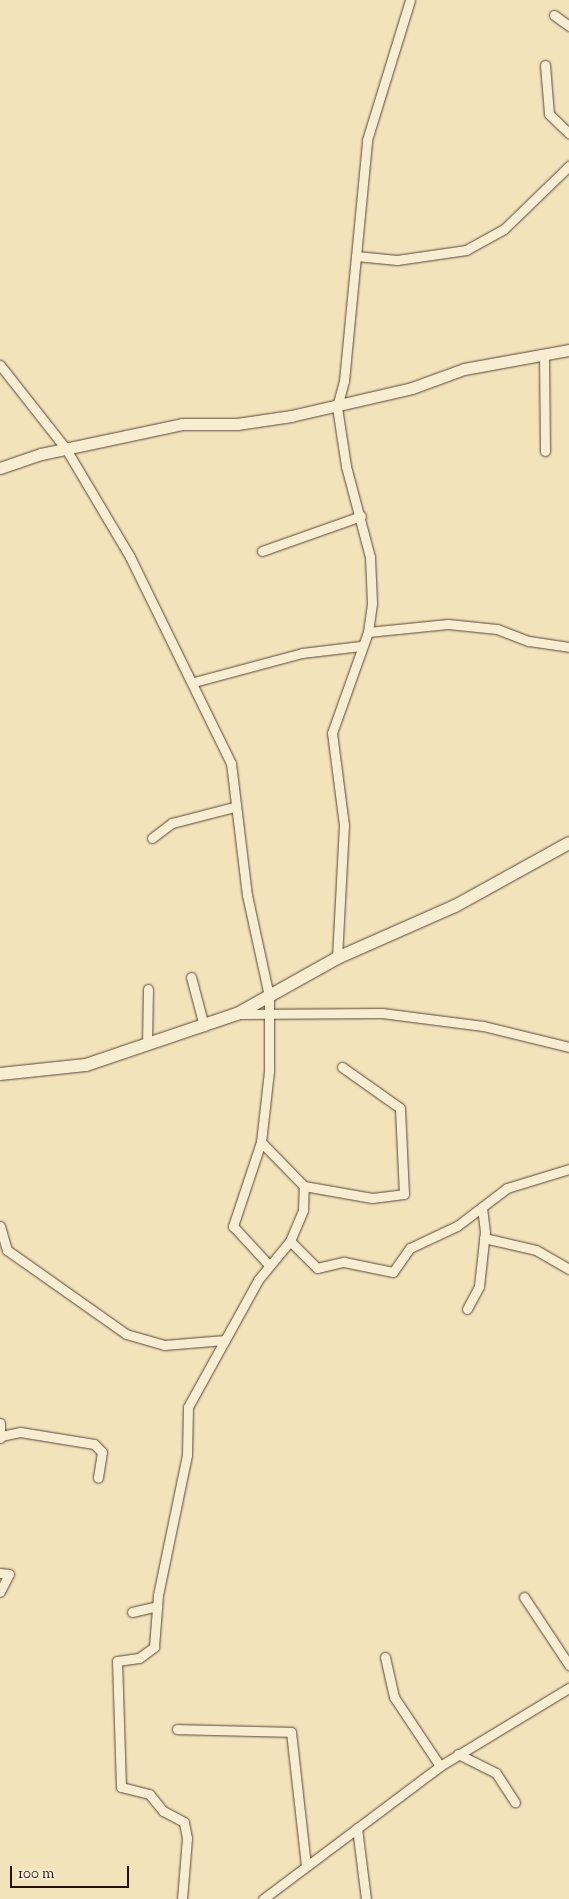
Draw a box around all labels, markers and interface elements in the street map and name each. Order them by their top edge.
scale bar [12,1856,131,1888]
text: 100 m [18,1864,54,1885]

